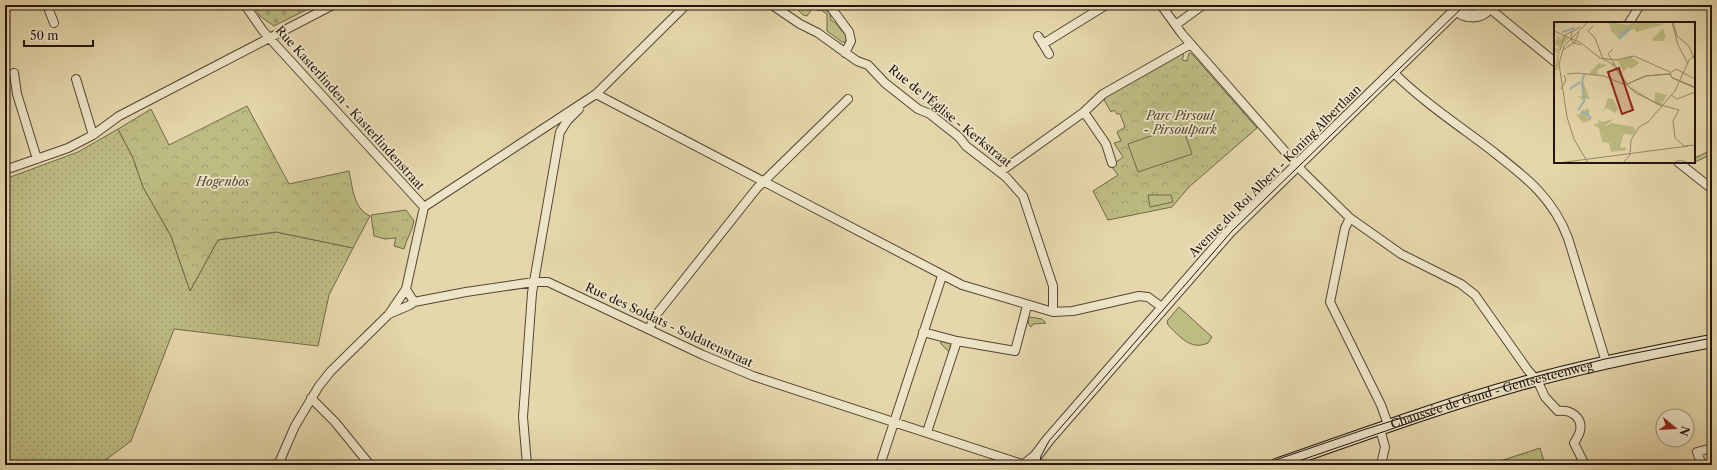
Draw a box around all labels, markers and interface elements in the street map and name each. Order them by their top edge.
scale bar [24,22,93,48]
inset map [1554,22,1695,163]
street label: Rue Kasterlinden - Kasterlindenstraat [273,23,429,193]
text: 50 m [30,28,59,43]
street label: Rue de l'Église - Kerkstraat [886,61,1016,170]
street label: Avenue du Roi Albert - Koning Albertlaan [1185,81,1364,261]
park label: Parc Pirsoul - Pirsoulpark [1143,108,1218,137]
park label: Hogenbos [195,174,251,189]
street label: Rue des Soldats - Soldatenstraat [583,279,756,370]
street label: Chaussée de Gand - Gentsesteenweg [1388,357,1595,432]
north arrow [1655,408,1695,448]
text: N [1676,424,1693,438]

